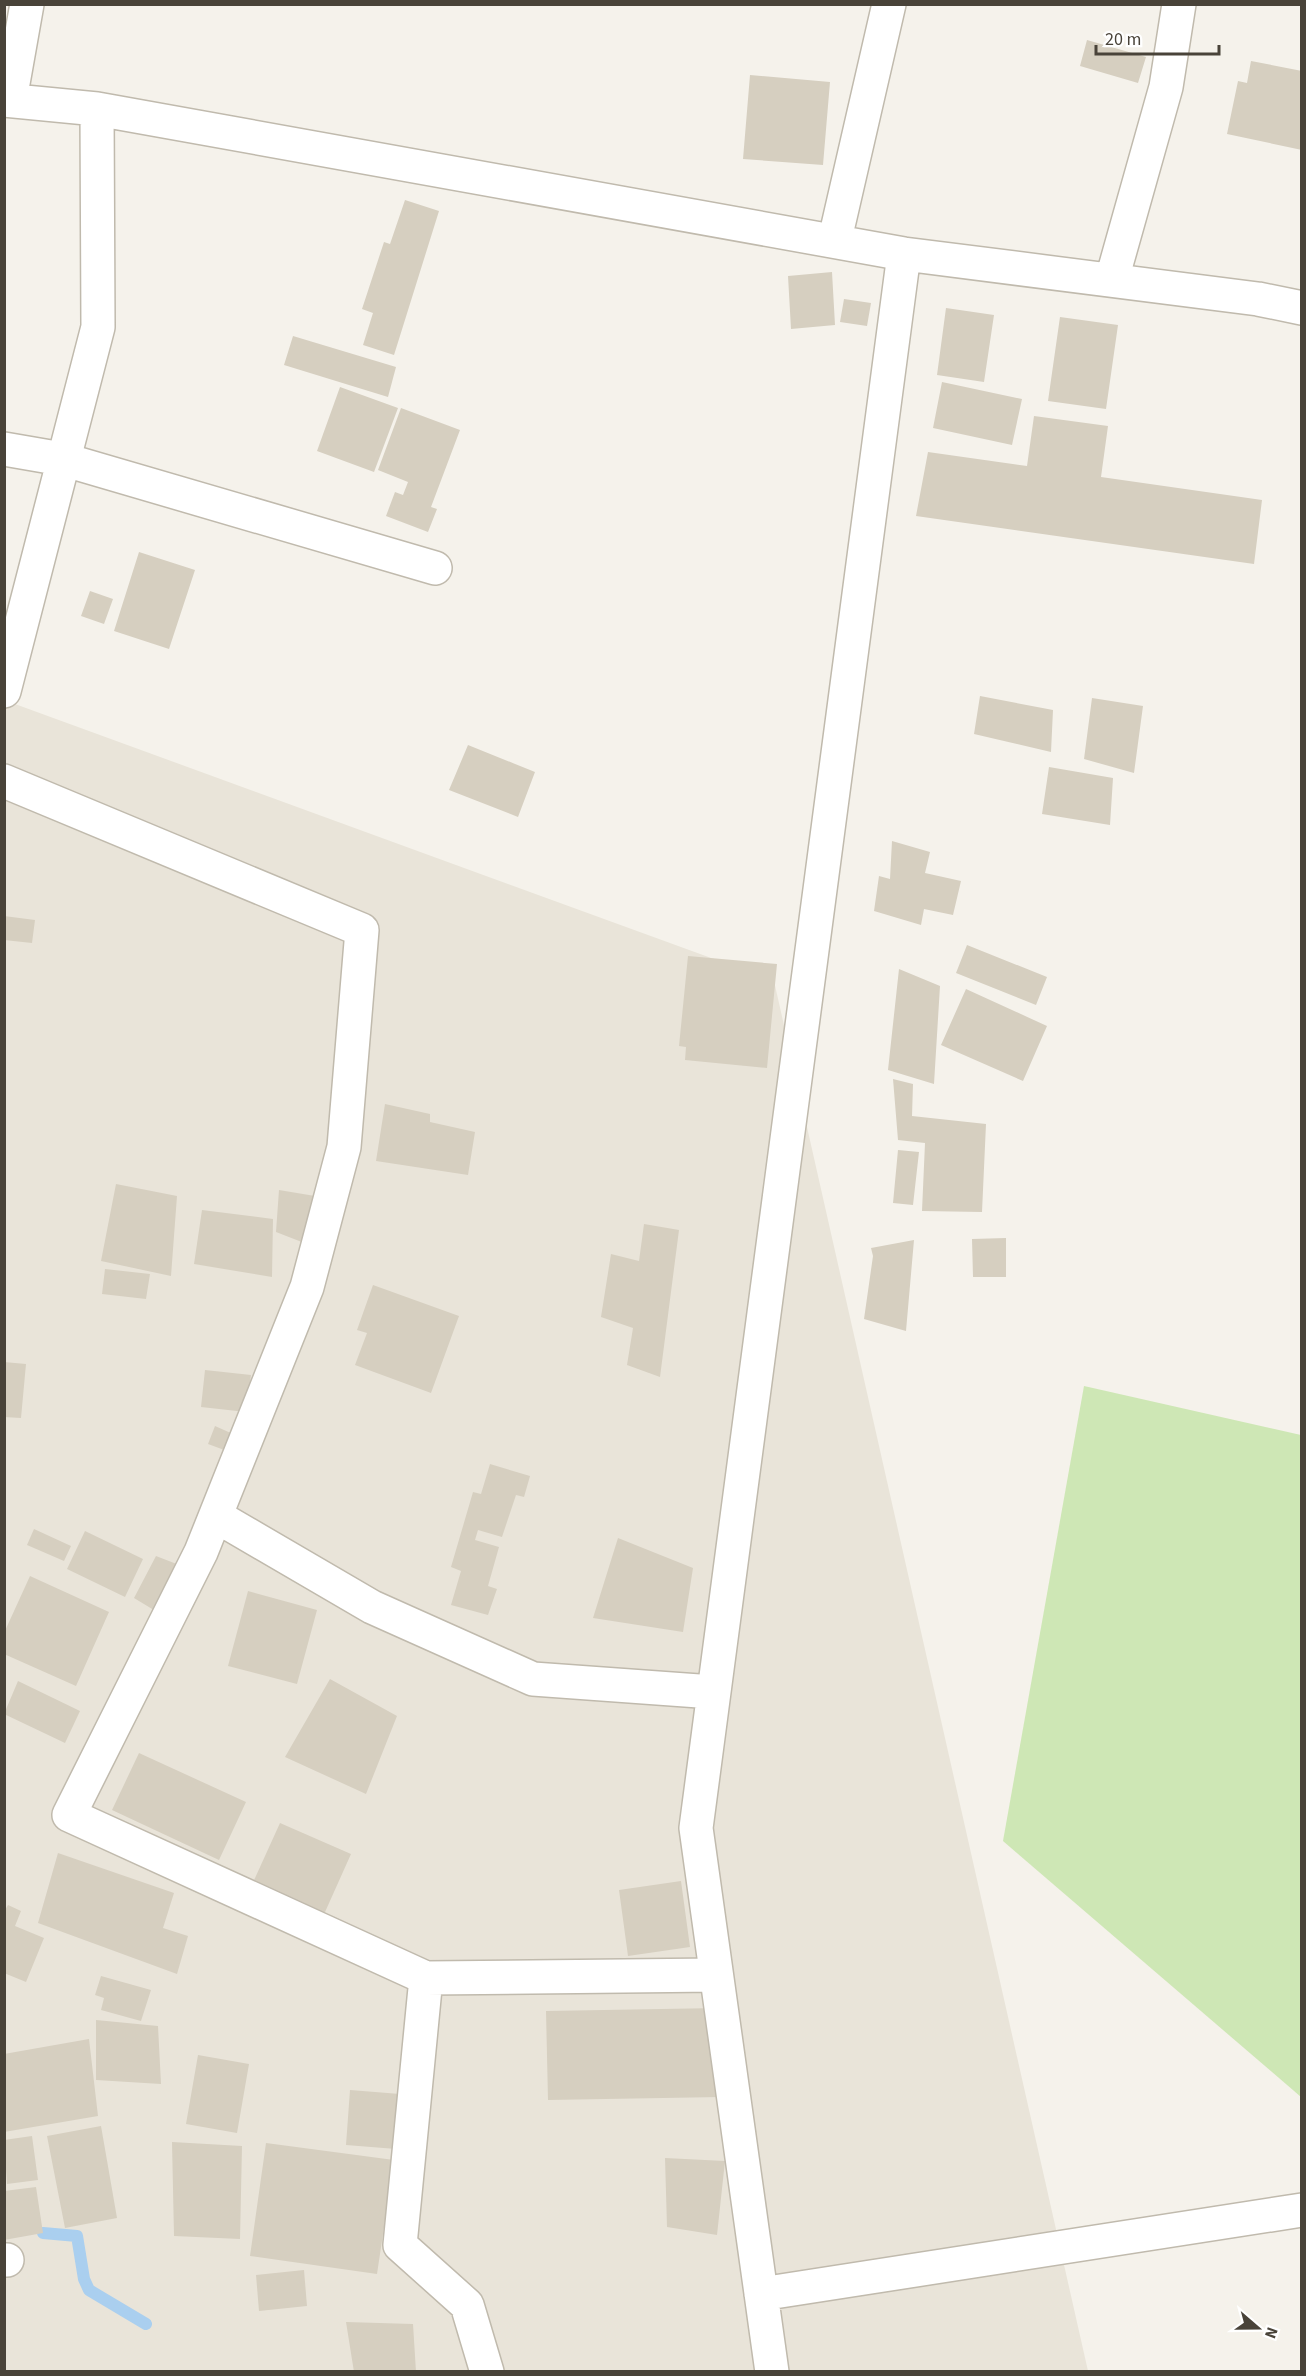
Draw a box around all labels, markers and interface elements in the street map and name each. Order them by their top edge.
scale bar [1096,18,1219,56]
text: 20 m [1105,27,1141,52]
north arrow [1228,2298,1288,2358]
text: N [1259,2324,1283,2342]

